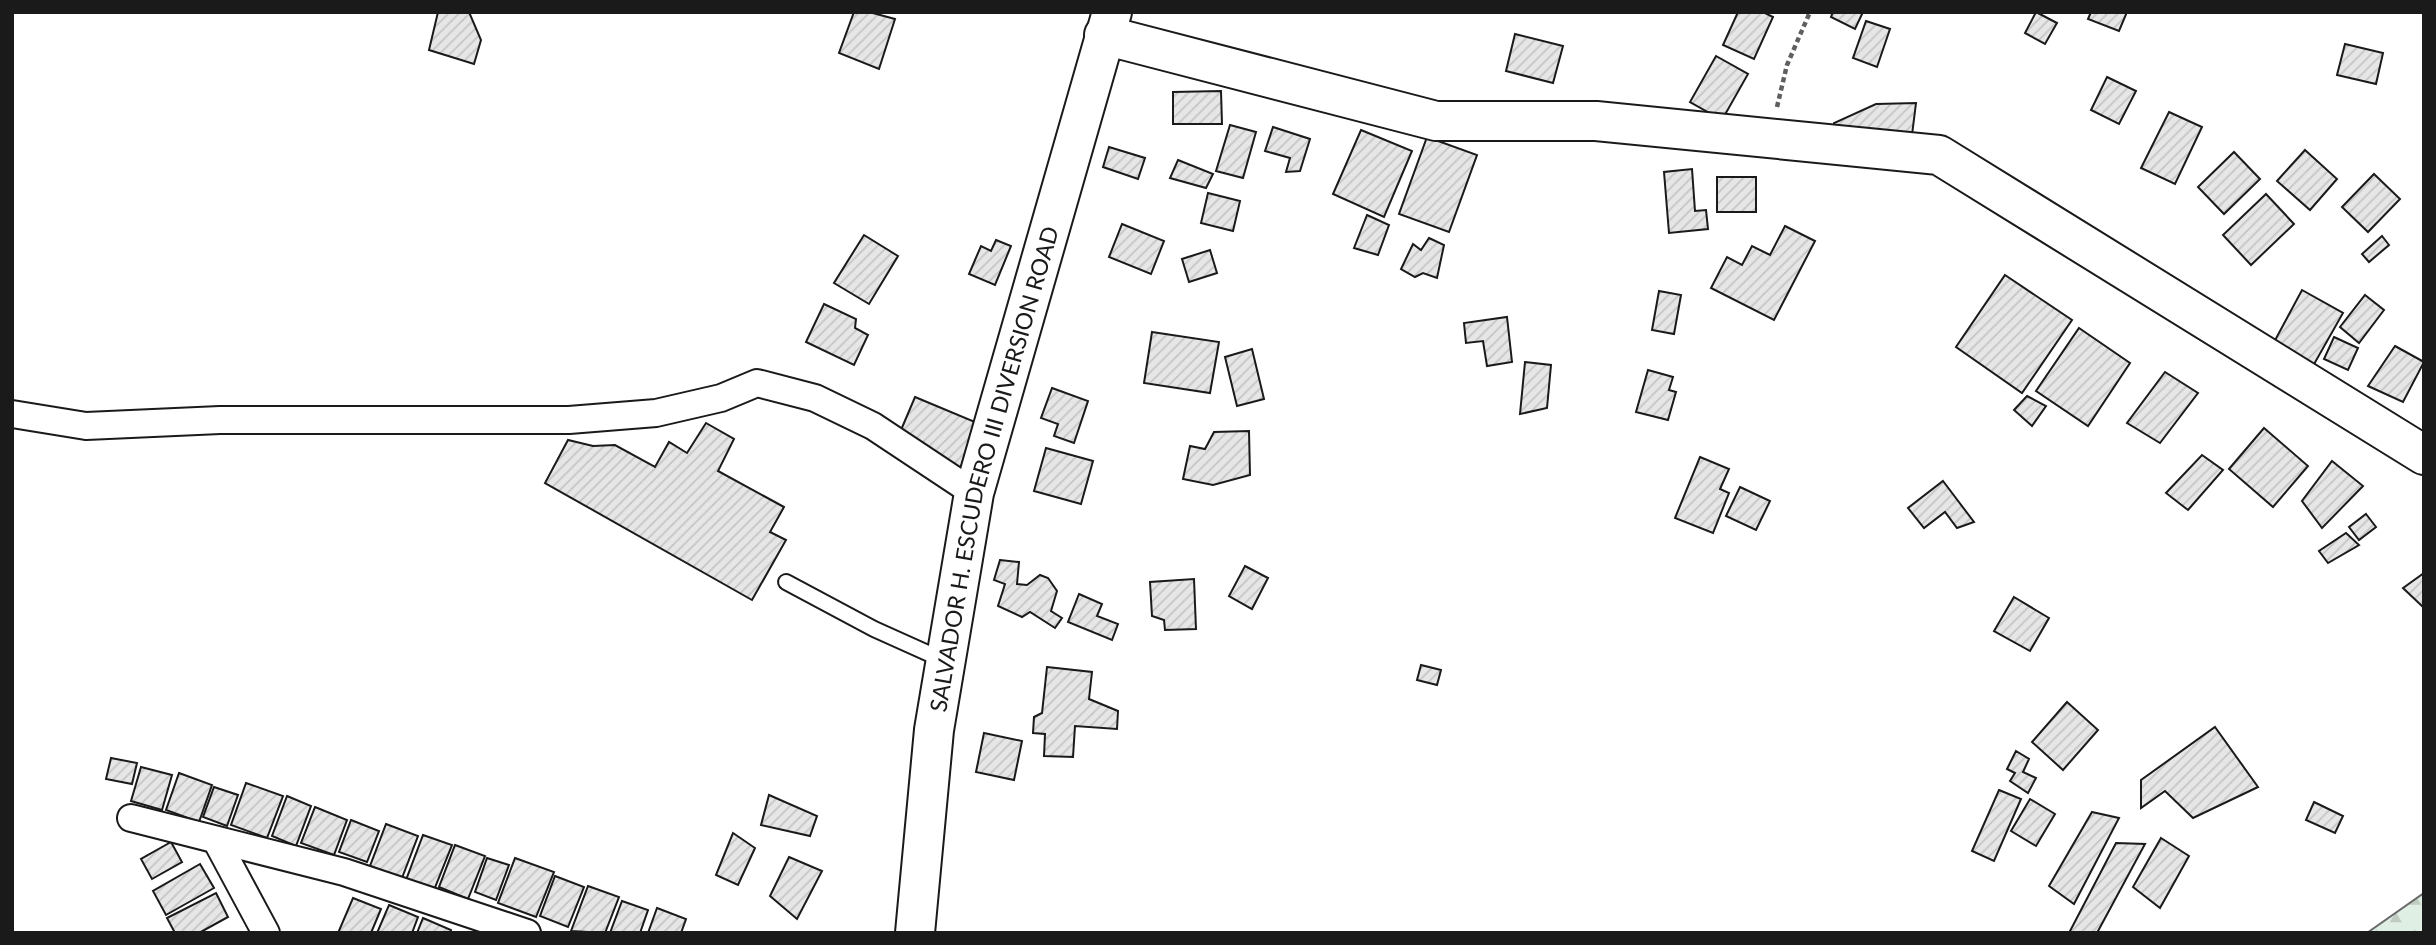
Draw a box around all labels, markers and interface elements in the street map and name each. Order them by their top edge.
street label: SALVADOR H. ESCUDERO III DIVERSION ROAD [923,223,1064,714]

